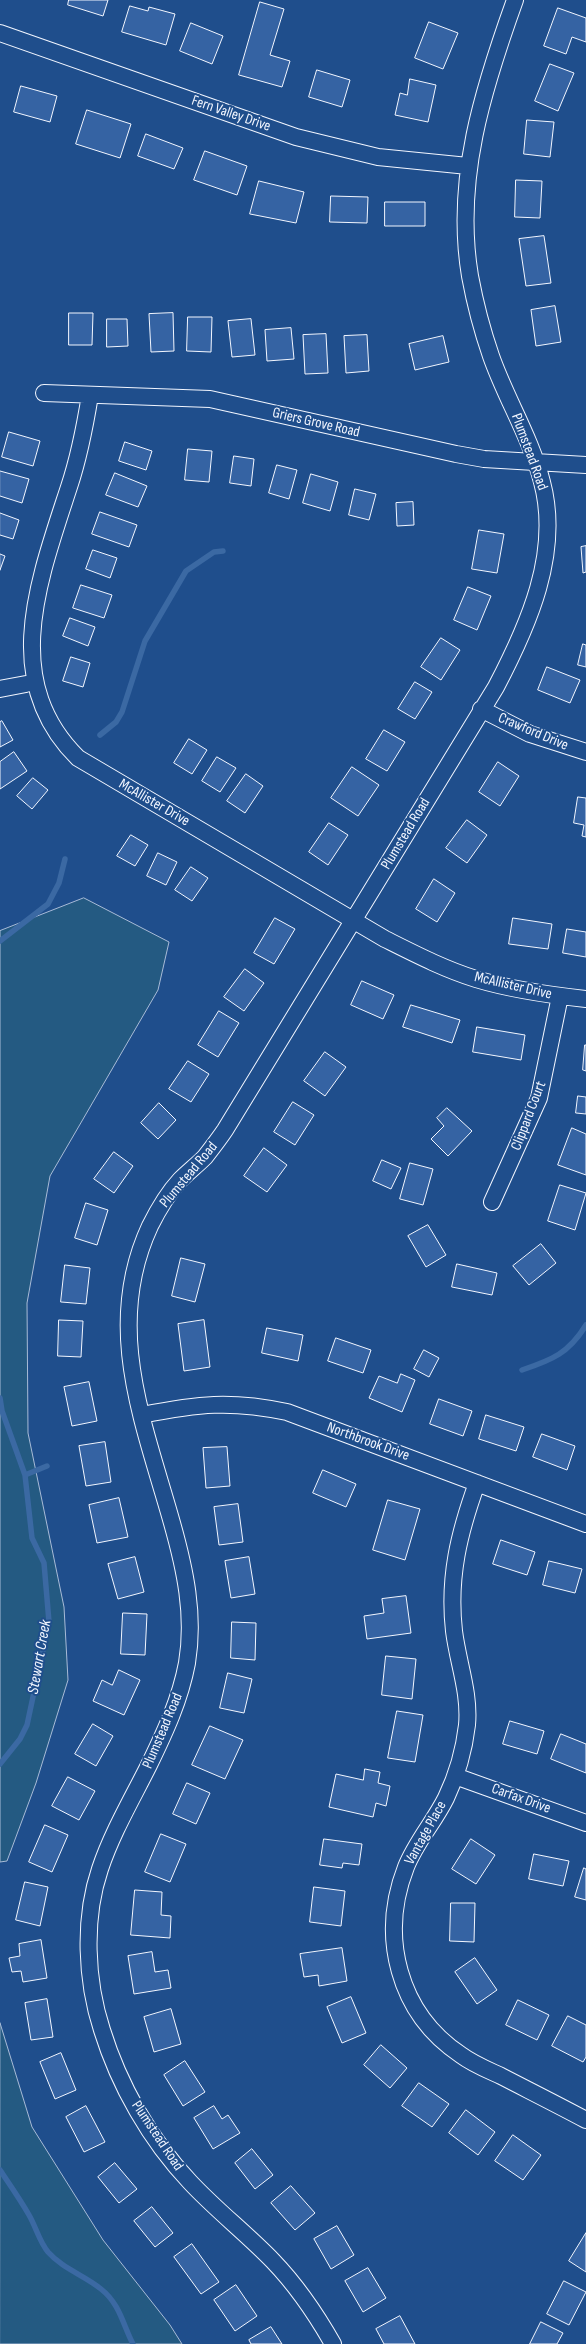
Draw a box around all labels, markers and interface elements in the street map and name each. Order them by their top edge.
street label: Fern Valley Drive [189,92,273,136]
street label: Griers Grove Road [270,404,362,442]
street label: Plumstead Road [507,411,551,493]
street label: Crawford Drive [495,709,571,755]
street label: McAllister Drive [115,775,193,831]
street label: Plumstead Road [378,795,434,873]
street label: McAllister Drive [473,968,553,1004]
street label: Clippard Court [508,1079,550,1153]
street label: Plumstead Road [156,1138,222,1212]
street label: Northbrook Drive [324,1419,412,1465]
water label: Stewart Creek [24,1618,56,1696]
street label: Plumstead Road [139,1691,187,1771]
street label: Carfax Drive [489,1780,553,1818]
street label: Vantage Place [401,1798,451,1868]
street label: Plumstead Road [127,2098,187,2174]

